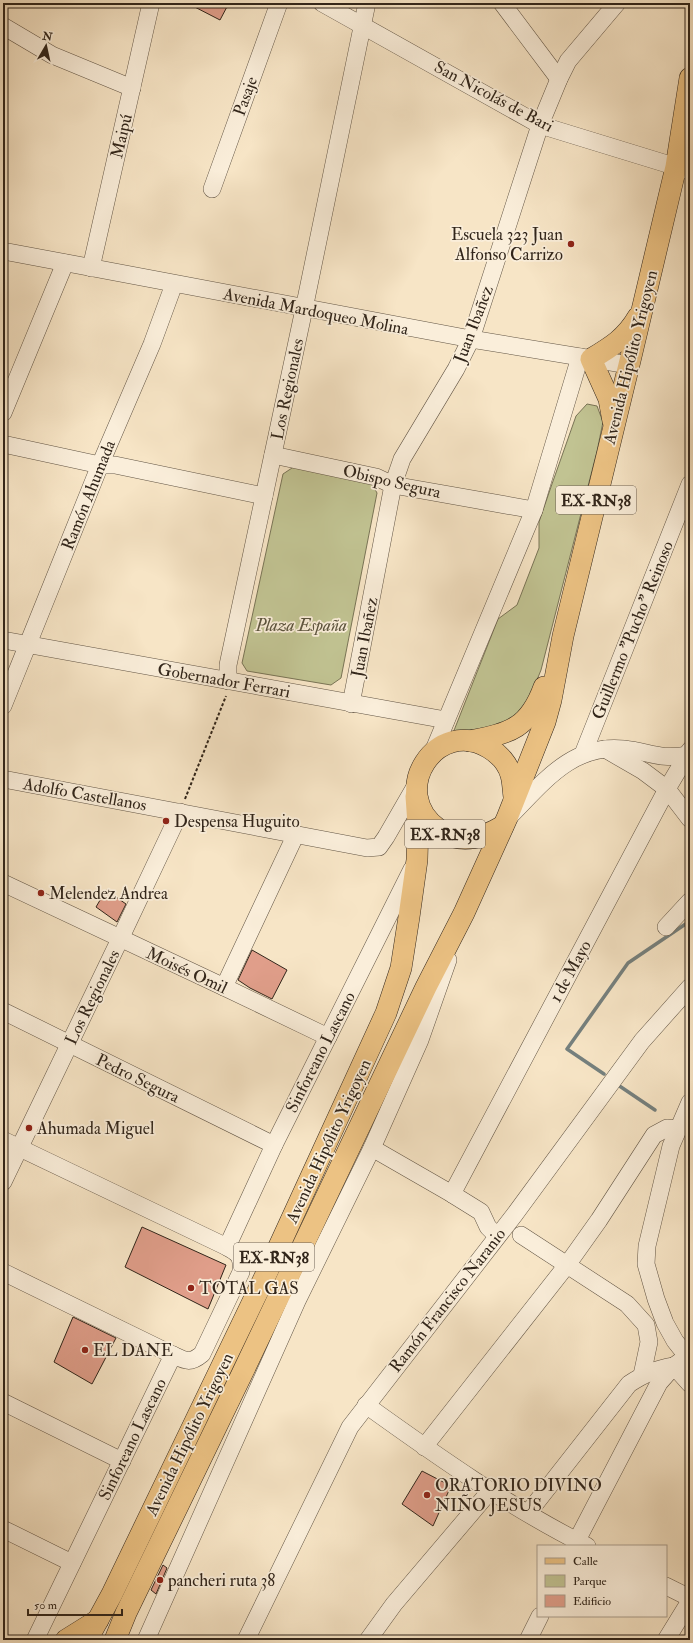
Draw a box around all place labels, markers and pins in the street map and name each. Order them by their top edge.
place label: Escuela 323 Juan Alfonso Carrizo [451,224,563,265]
marker: Escuela 323 Juan Alfonso Carrizo [566,239,576,249]
place label: Despensa Huguito [174,811,300,833]
marker: Despensa Huguito [161,816,171,826]
place label: Melendez Andrea [49,883,169,904]
marker: Melendez Andrea [36,888,46,898]
place label: Ahumada Miguel [36,1118,155,1139]
marker: Ahumada Miguel [24,1123,34,1133]
place label: TOTAL GAS [199,1278,299,1299]
marker: TOTAL GAS [186,1283,196,1293]
place label: EL DANE [93,1340,173,1361]
marker: EL DANE [80,1345,90,1355]
place label: ORATORIO DIVINO NIÑO JESUS [435,1475,602,1517]
marker: ORATORIO DIVINO NIÑO JESUS [422,1490,432,1500]
place label: pancheri ruta 38 [167,1570,275,1592]
marker: pancheri ruta 38 [155,1575,165,1585]

